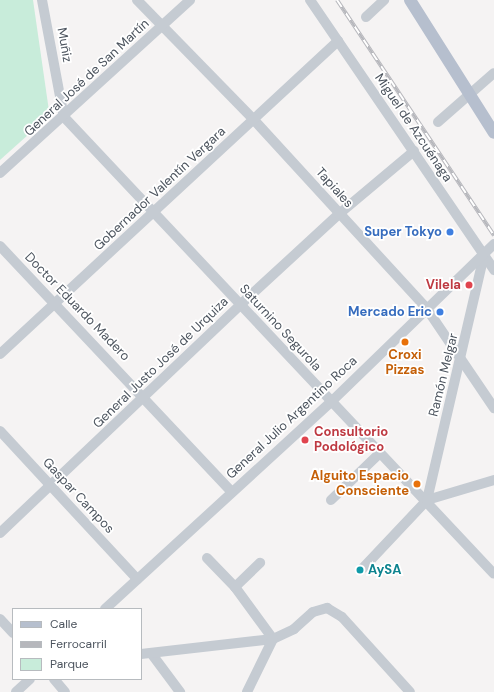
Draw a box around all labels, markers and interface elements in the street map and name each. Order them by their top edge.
street label: General José de San Martín [21,16,153,140]
street label: Muñiz [53,26,75,64]
street label: Miguel de Azcuénaga [371,71,455,185]
street label: Gobernador Valentín Vergara [91,124,229,254]
street label: Tapiales [312,165,356,211]
place label: Super Tokyo [364,224,442,240]
marker: Super Tokyo [445,227,455,237]
street label: Doctor Eduardo Madero [21,250,133,364]
place label: Vilela [426,277,461,293]
marker: Vilela [464,280,474,290]
street label: Saturnino Segurola [236,281,324,375]
street label: General Justo José de Urquiza [90,294,232,432]
place label: Mercado Eric [348,304,432,320]
marker: Mercado Eric [435,307,445,317]
street label: Ramón Melgar [426,332,462,418]
marker: Croxi Pizzas [400,337,410,347]
place label: Croxi Pizzas [386,348,424,379]
street label: General Julio Argentino Roca [223,353,361,483]
place label: Consultorio Podológico [314,425,388,456]
marker: Consultorio Podológico [299,434,311,446]
street label: Gaspar Campos [39,455,117,537]
place label: Alguito Espacio Consciente [311,469,409,500]
marker: Alguito Espacio Consciente [412,479,422,489]
place label: AySA [368,562,401,578]
marker: AySA [355,565,365,575]
legend [12,608,142,680]
text: Calle [50,616,77,632]
text: Ferrocarril [50,636,107,652]
text: Parque [50,656,89,672]

